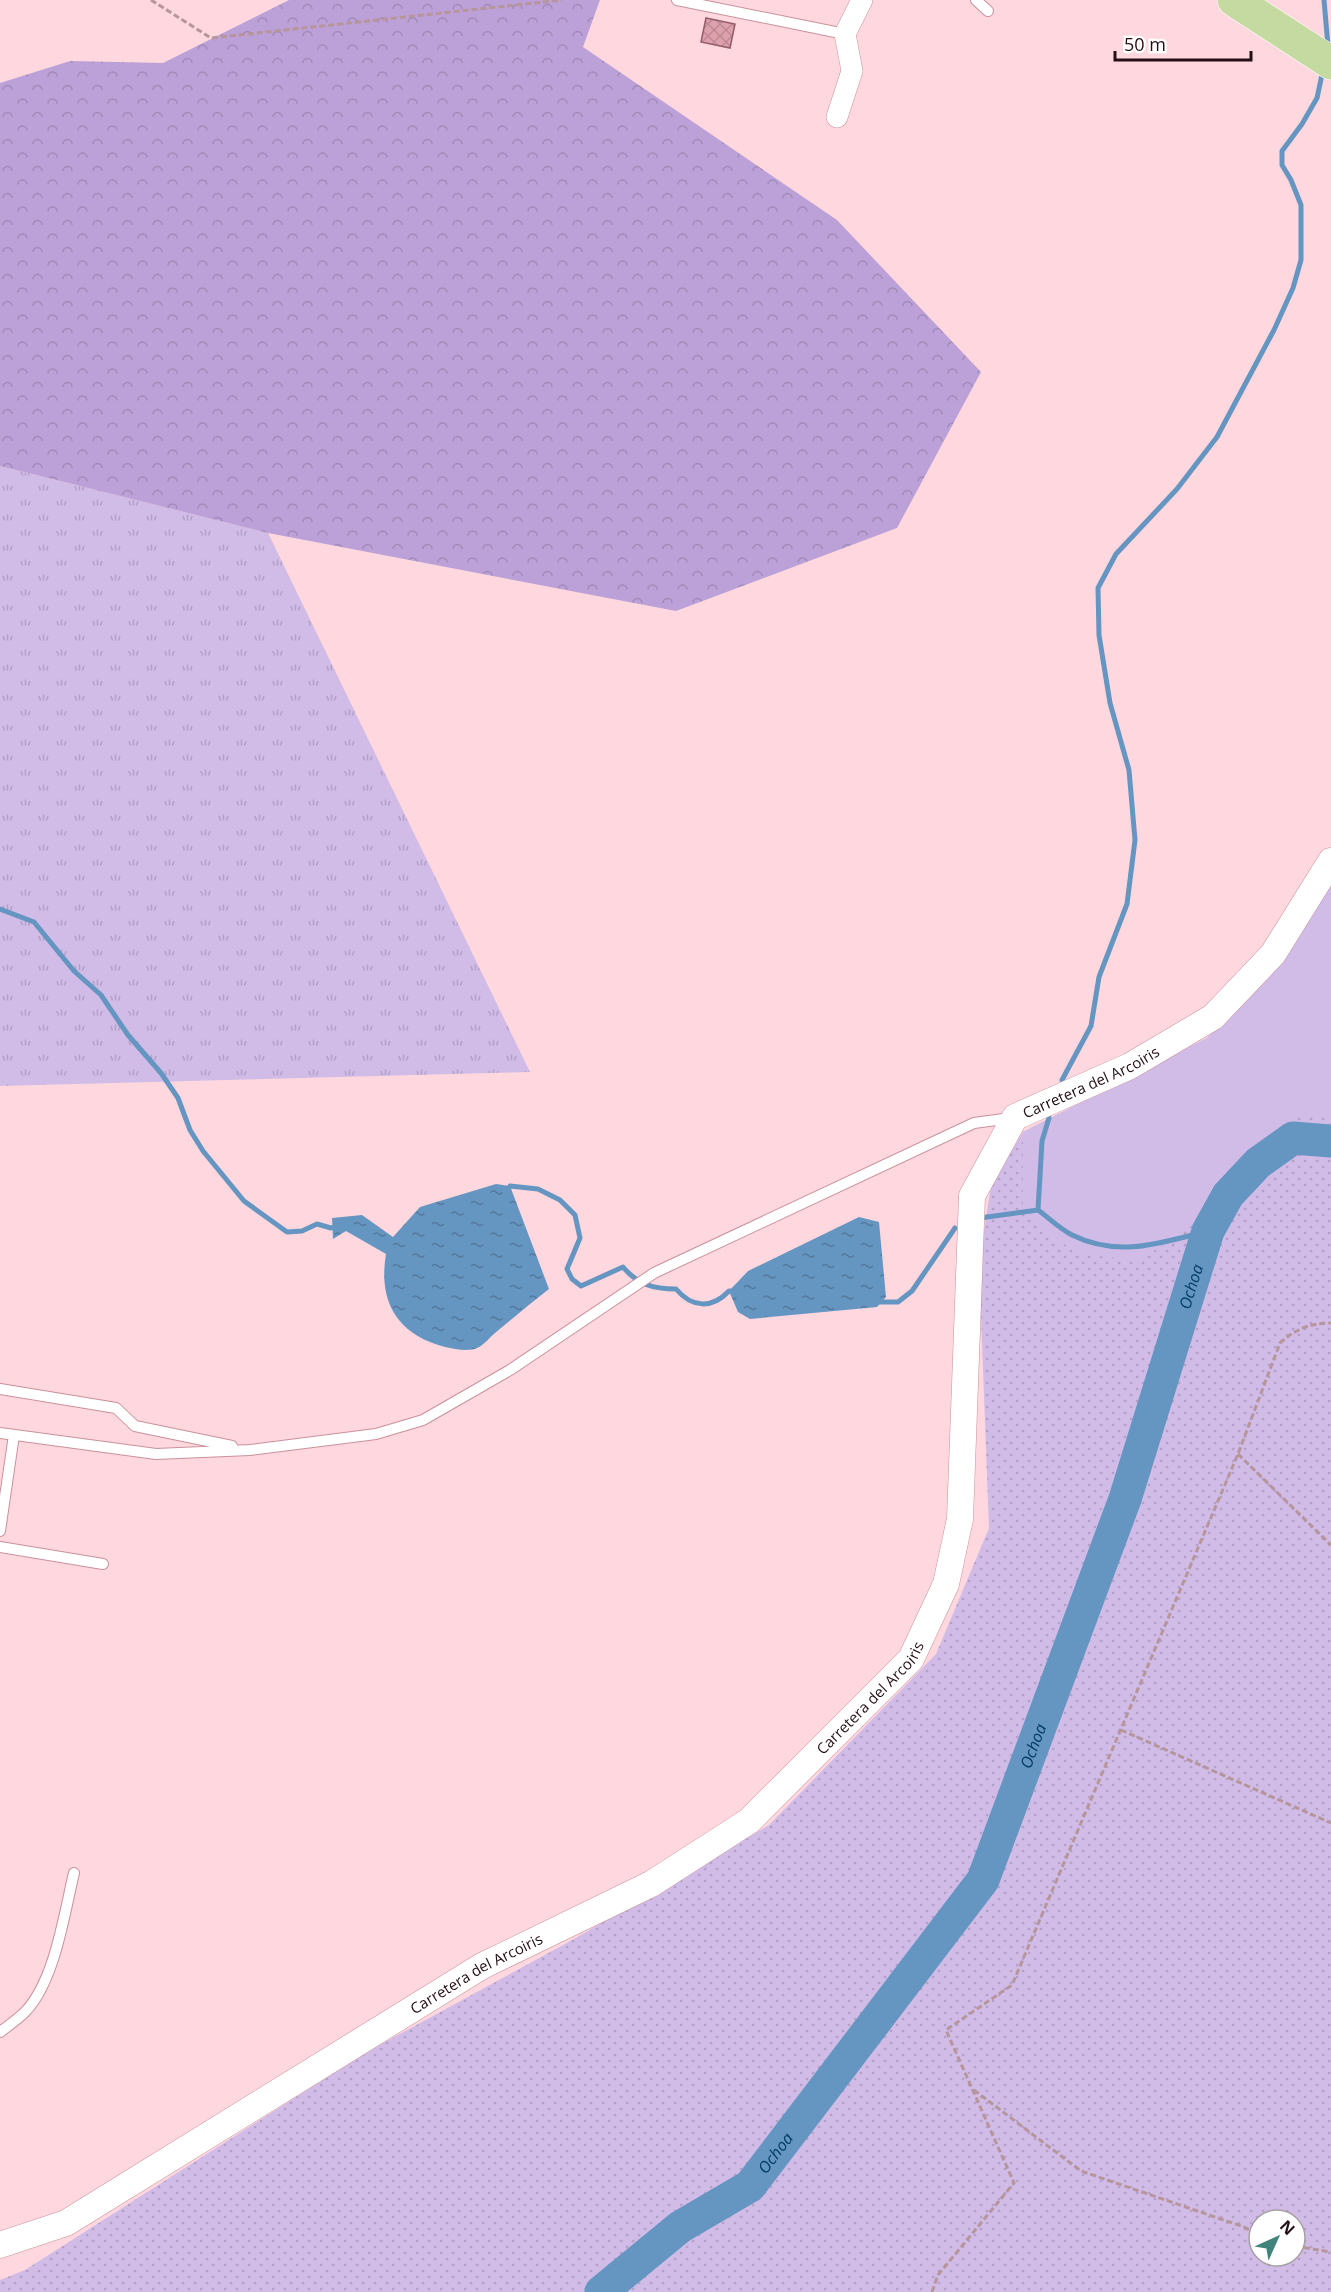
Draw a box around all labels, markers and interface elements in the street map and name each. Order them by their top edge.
scale bar [1115,24,1252,62]
text: 50 m [1124,32,1166,56]
street label: Carretera del Arcoiris [1019,1041,1163,1122]
water label: Ochoa [1173,1261,1208,1312]
street label: Carretera del Arcoiris [812,1638,928,1758]
water label: Ochoa [1015,1721,1051,1771]
street label: Carretera del Arcoiris [406,1928,546,2018]
water label: Ochoa [752,2128,798,2178]
north arrow [1247,2208,1307,2268]
text: N [1275,2215,1300,2240]

